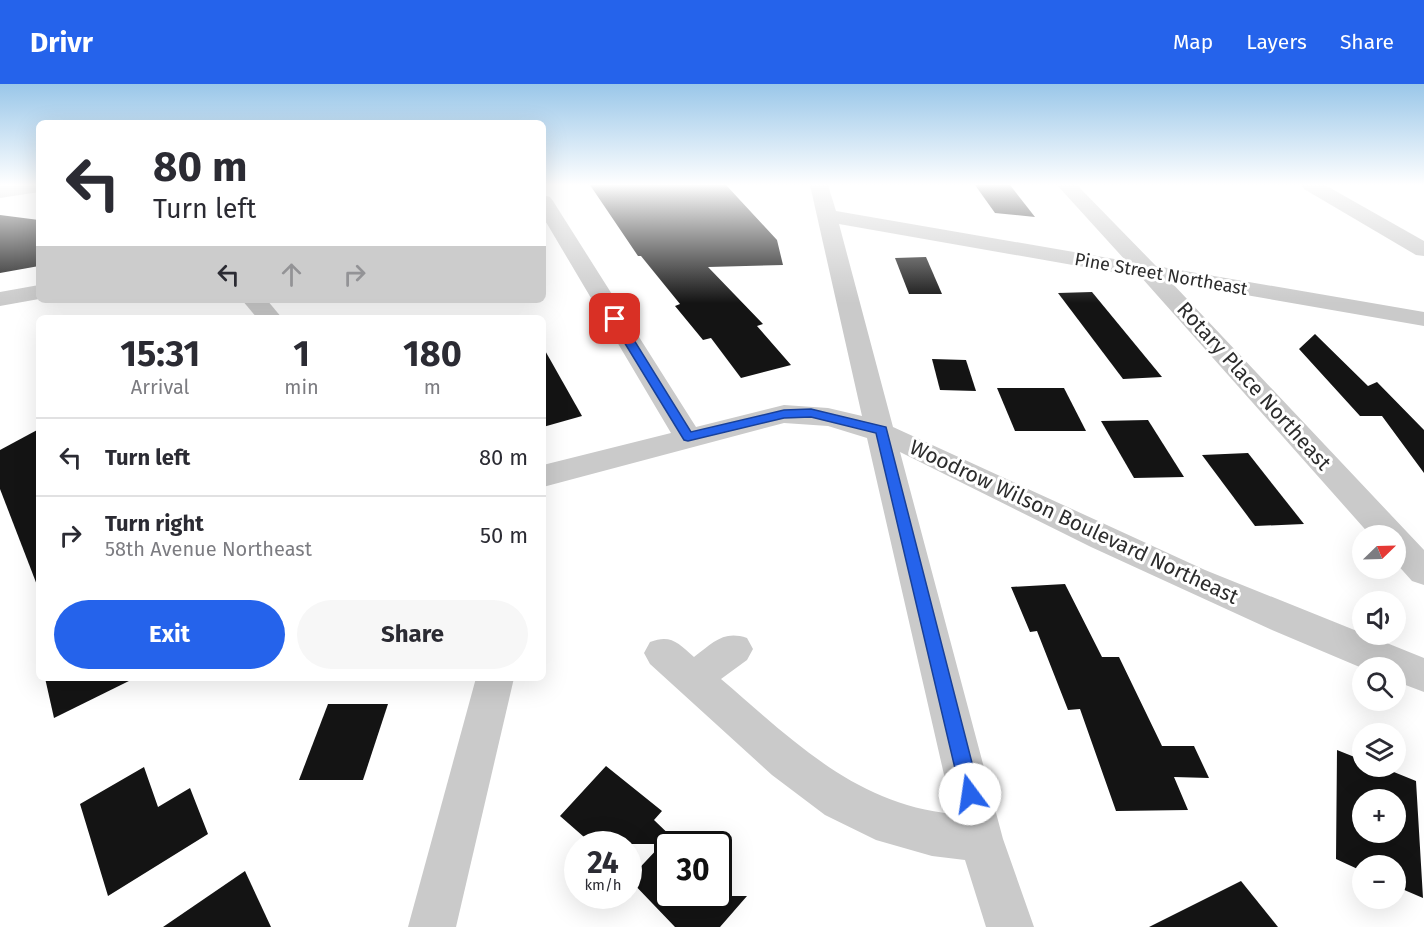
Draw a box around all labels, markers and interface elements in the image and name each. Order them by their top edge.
text: Drivr [30,26,93,59]
text: Map [1173,29,1213,55]
text: Layers [1246,29,1307,55]
text: Share [1340,29,1394,55]
text: 80 m [153,142,247,192]
icon: left [54,144,132,222]
text: Turn left [153,193,256,225]
street label: Pine Street Northeast [1073,248,1250,300]
icon: left [212,258,245,291]
icon: ahead [275,258,308,291]
icon: right [338,258,371,291]
pin [589,293,640,344]
street label: Rotary Place Northeast [1171,296,1337,476]
icon: arrive [598,302,631,335]
text: 15:31 [120,332,200,376]
text: 1 [293,332,310,376]
text: 180 [403,332,462,376]
text: Arrival [131,375,189,399]
text: min [284,375,319,399]
text: m [424,375,441,399]
street label: Woodrow Wilson Boulevard Northeast [905,434,1243,610]
icon: left [54,441,87,474]
text: Turn left [105,444,190,471]
text: 80 m [479,444,528,471]
text: Turn right [105,510,204,537]
icon: right [54,519,87,552]
text: 50 m [480,522,528,549]
north arrow [1352,525,1406,579]
map controls [1352,525,1406,909]
text: 58th Avenue Northeast [105,537,312,561]
button: sound [1352,591,1406,645]
button: Exit [54,600,285,669]
button: Share [297,600,528,669]
button: search [1352,657,1406,711]
button: layers [1352,723,1406,777]
position arrow [938,762,1002,826]
button: + [1352,789,1406,843]
speed limit sign: 30 [654,831,732,909]
text: 24 [587,845,619,881]
button: − [1352,855,1406,909]
text: km/h [584,876,622,894]

